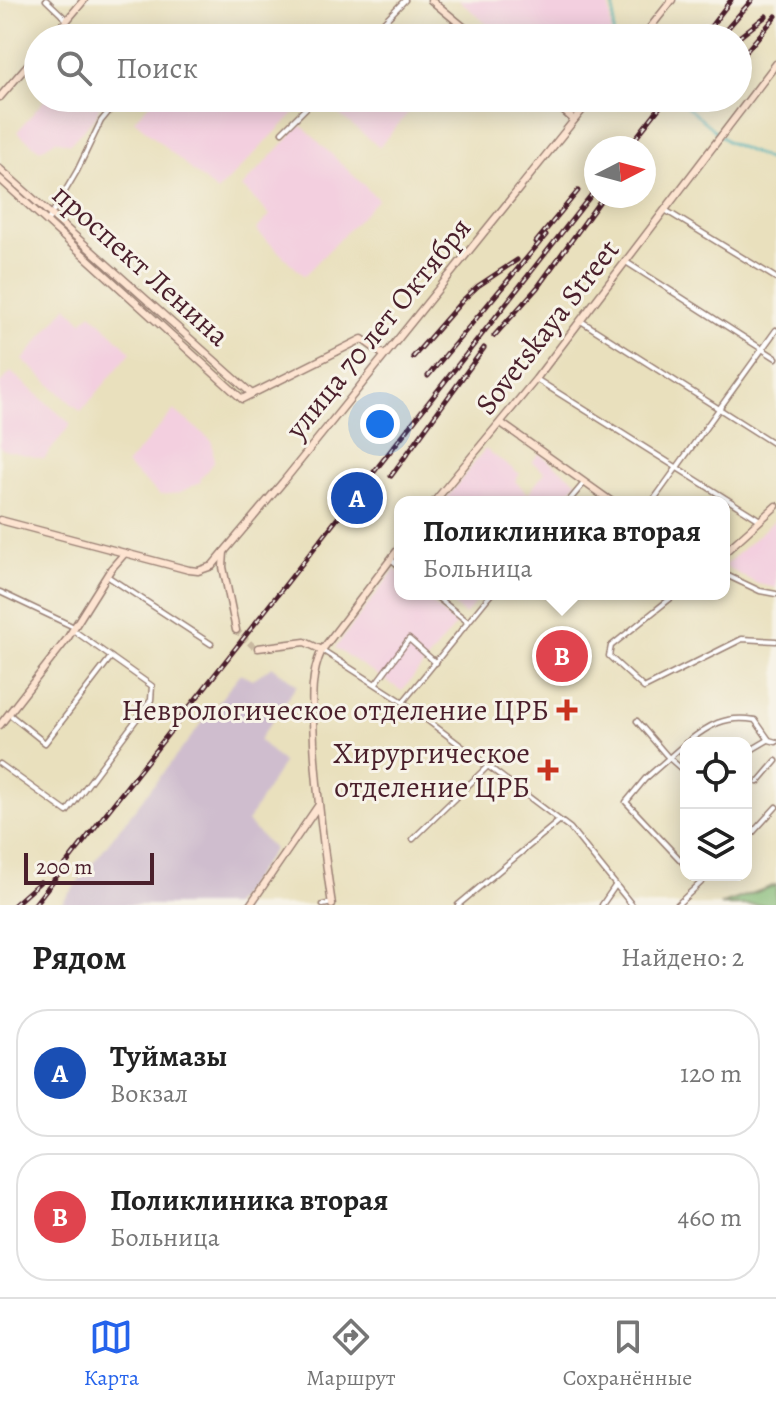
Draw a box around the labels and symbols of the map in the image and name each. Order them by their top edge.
north arrow [584,136,656,208]
street label: проспект Ленина [44,175,238,355]
street label: улица 70 лет Октября [275,209,480,448]
street label: Sovetskaya Street [466,231,628,423]
your location [360,404,400,444]
pin: A [331,468,383,528]
pin: B [536,626,588,686]
place label: Неврологическое отделение ЦРБ [121,690,549,730]
marker: Неврологическое отделение ЦРБ [556,699,578,721]
place label: Хирургическое отделение ЦРБ [333,733,530,807]
marker: Хирургическое отделение ЦРБ [537,759,559,781]
scale bar [24,849,154,885]

